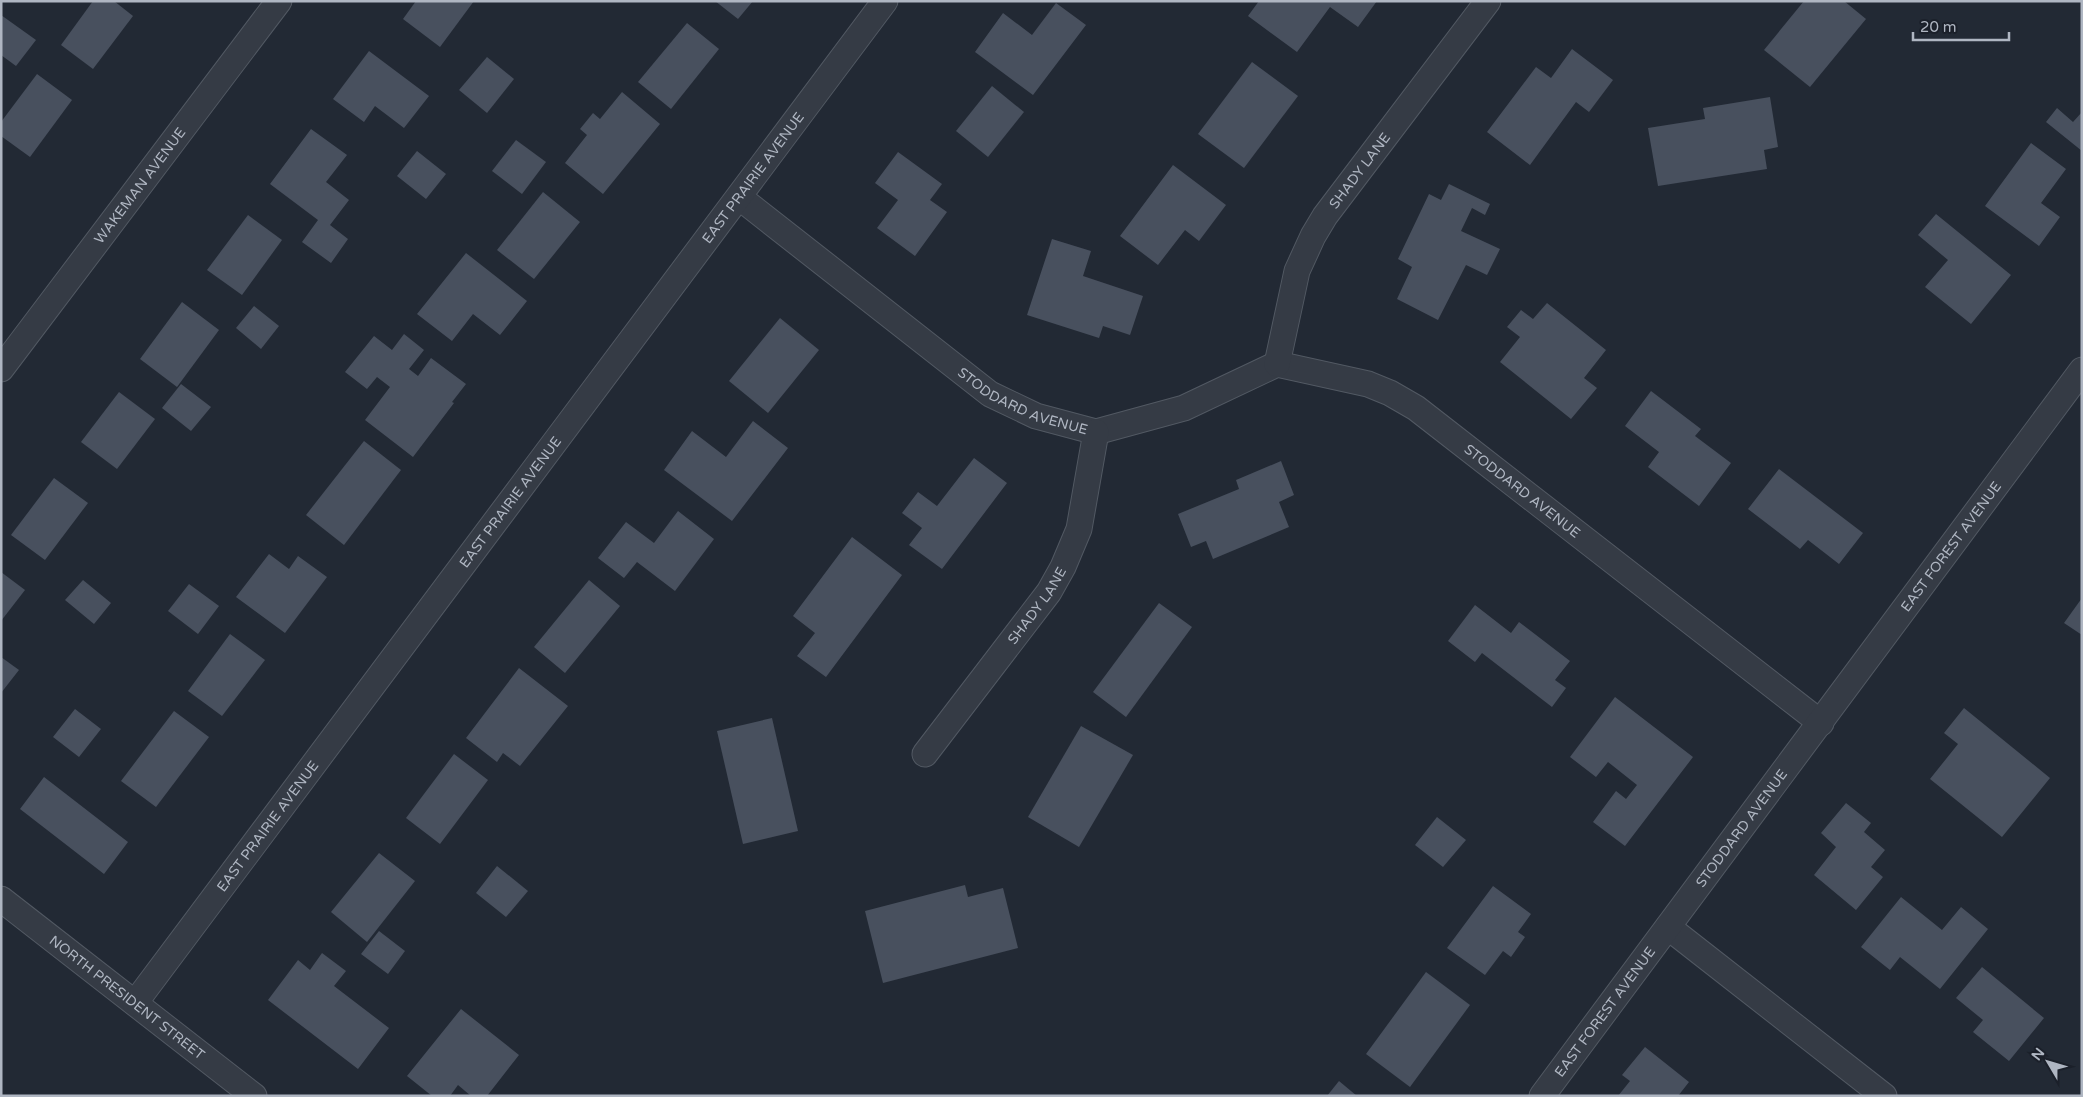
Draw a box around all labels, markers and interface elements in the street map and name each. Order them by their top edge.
scale bar [1913,10,2009,42]
text: 20 m [1920,18,1957,36]
street label: EAST PRAIRIE AVENUE [699,109,808,247]
street label: WAKEMAN AVENUE [91,124,189,247]
street label: SHADY LANE [1326,129,1394,212]
street label: STODDARD AVENUE [954,364,1089,438]
street label: EAST PRAIRIE AVENUE [456,433,565,571]
street label: STODDARD AVENUE [1461,441,1584,542]
street label: EAST FOREST AVENUE [1897,478,2005,615]
street label: SHADY LANE [1004,564,1070,648]
street label: EAST PRAIRIE AVENUE [213,757,322,895]
street label: STODDARD AVENUE [1692,766,1791,891]
street label: NORTH PRESIDENT STREET [46,932,208,1064]
street label: EAST FOREST AVENUE [1551,944,1659,1080]
north arrow [2023,1037,2073,1087]
text: N [2028,1045,2048,1064]

